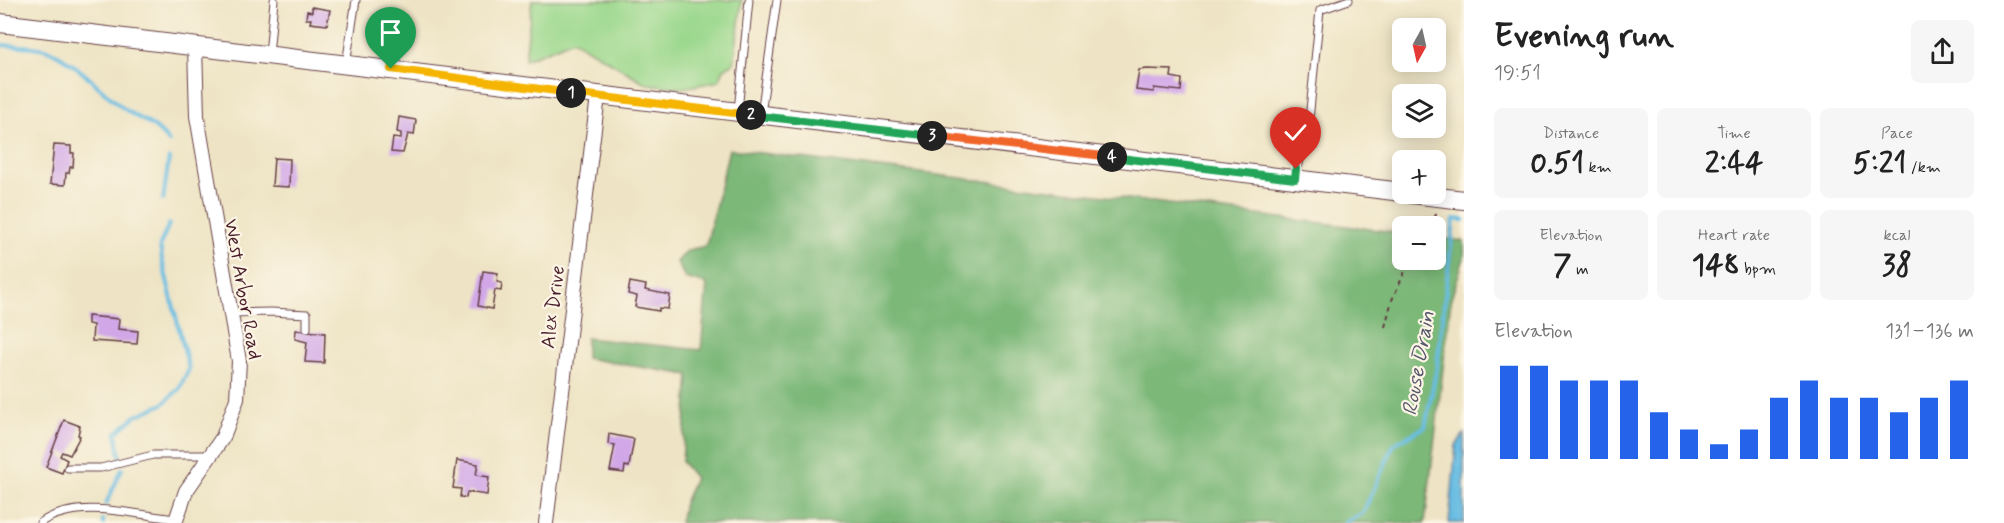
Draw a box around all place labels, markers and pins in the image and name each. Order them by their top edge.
pin [365,7,416,69]
pin: 1 [556,78,586,108]
pin: 2 [736,100,766,130]
pin [1270,107,1321,169]
pin: 3 [917,121,947,151]
pin: 4 [1097,142,1127,172]

